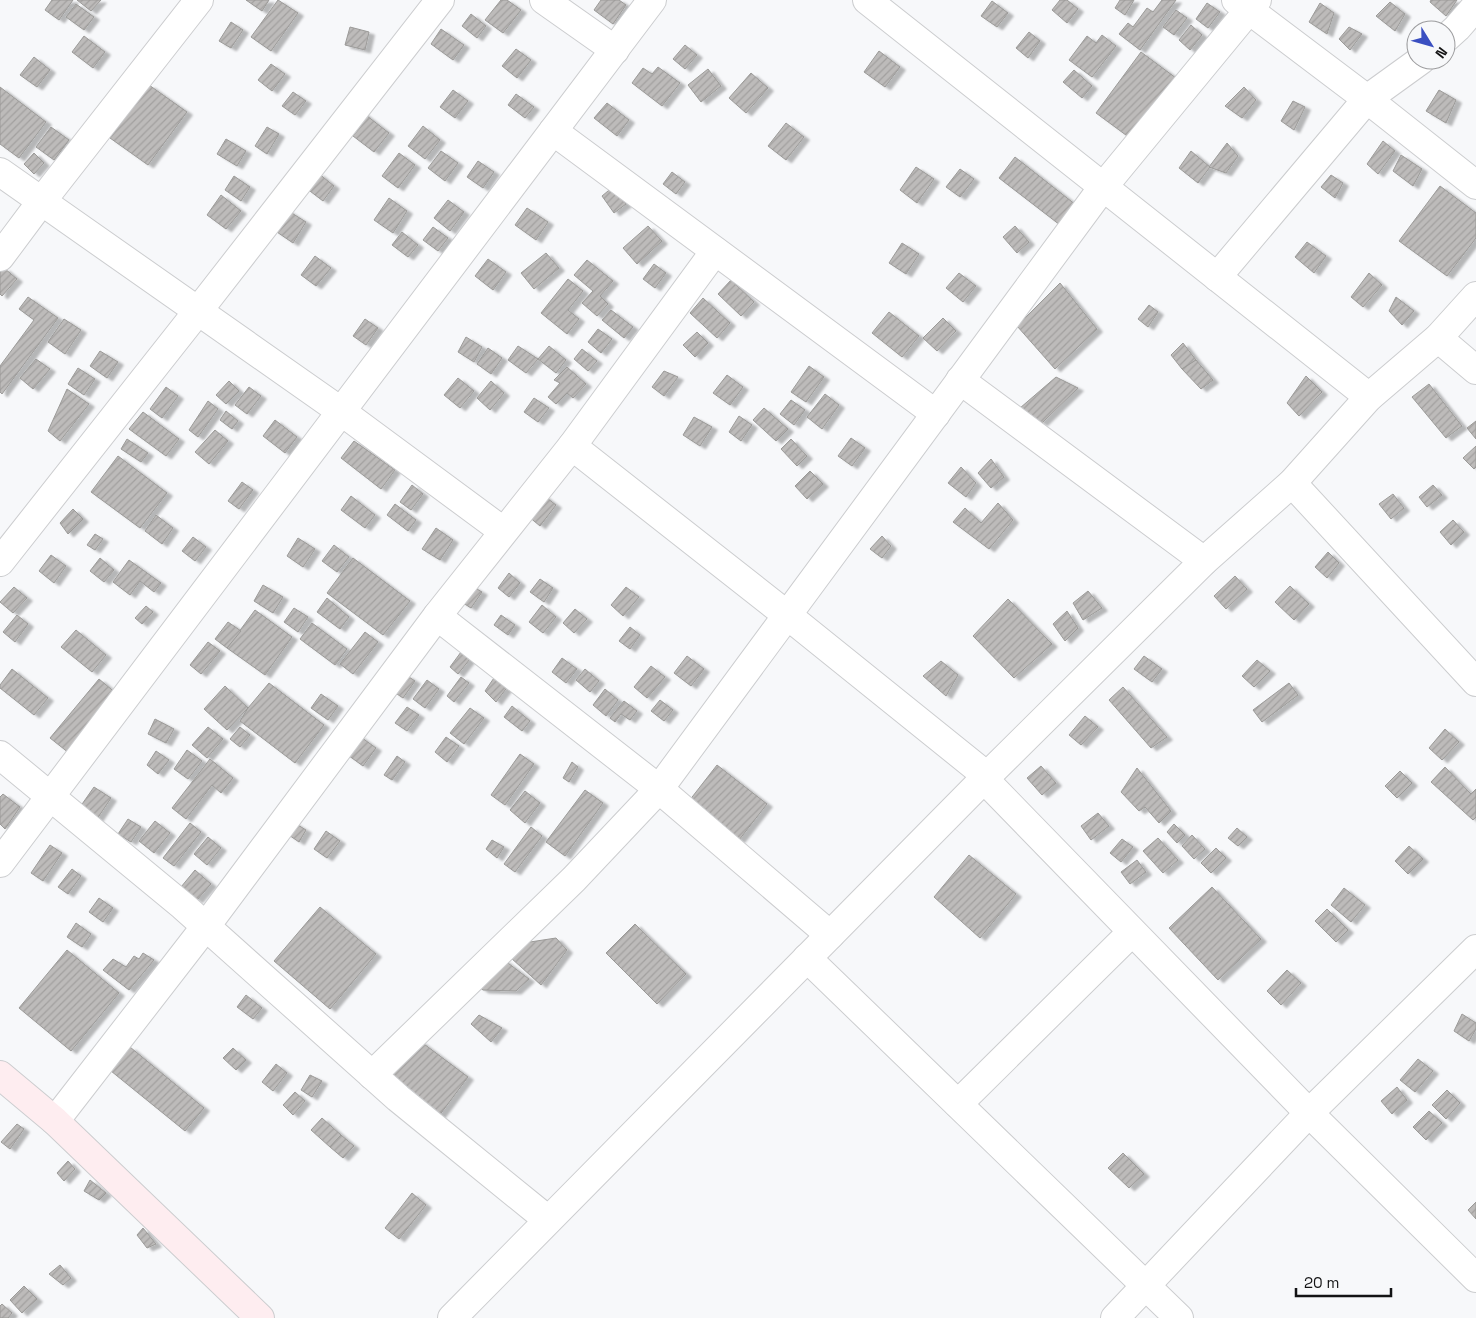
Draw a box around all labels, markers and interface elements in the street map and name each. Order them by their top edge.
north arrow [1406,20,1456,70]
text: N [1431,44,1451,62]
scale bar [1296,1266,1391,1298]
text: 20 m [1304,1273,1339,1292]

